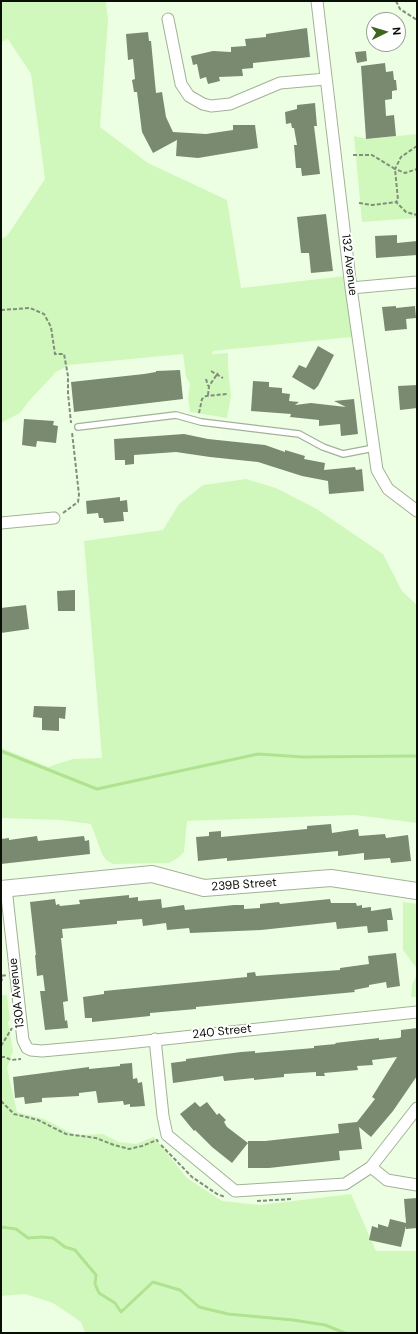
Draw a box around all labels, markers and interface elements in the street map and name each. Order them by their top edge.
north arrow [366,12,406,52]
text: N [390,26,404,36]
street label: 132 Avenue [338,233,360,297]
street label: 239B Street [211,876,277,894]
street label: 130A Avenue [6,957,28,1029]
street label: 240 Street [192,1022,252,1042]

